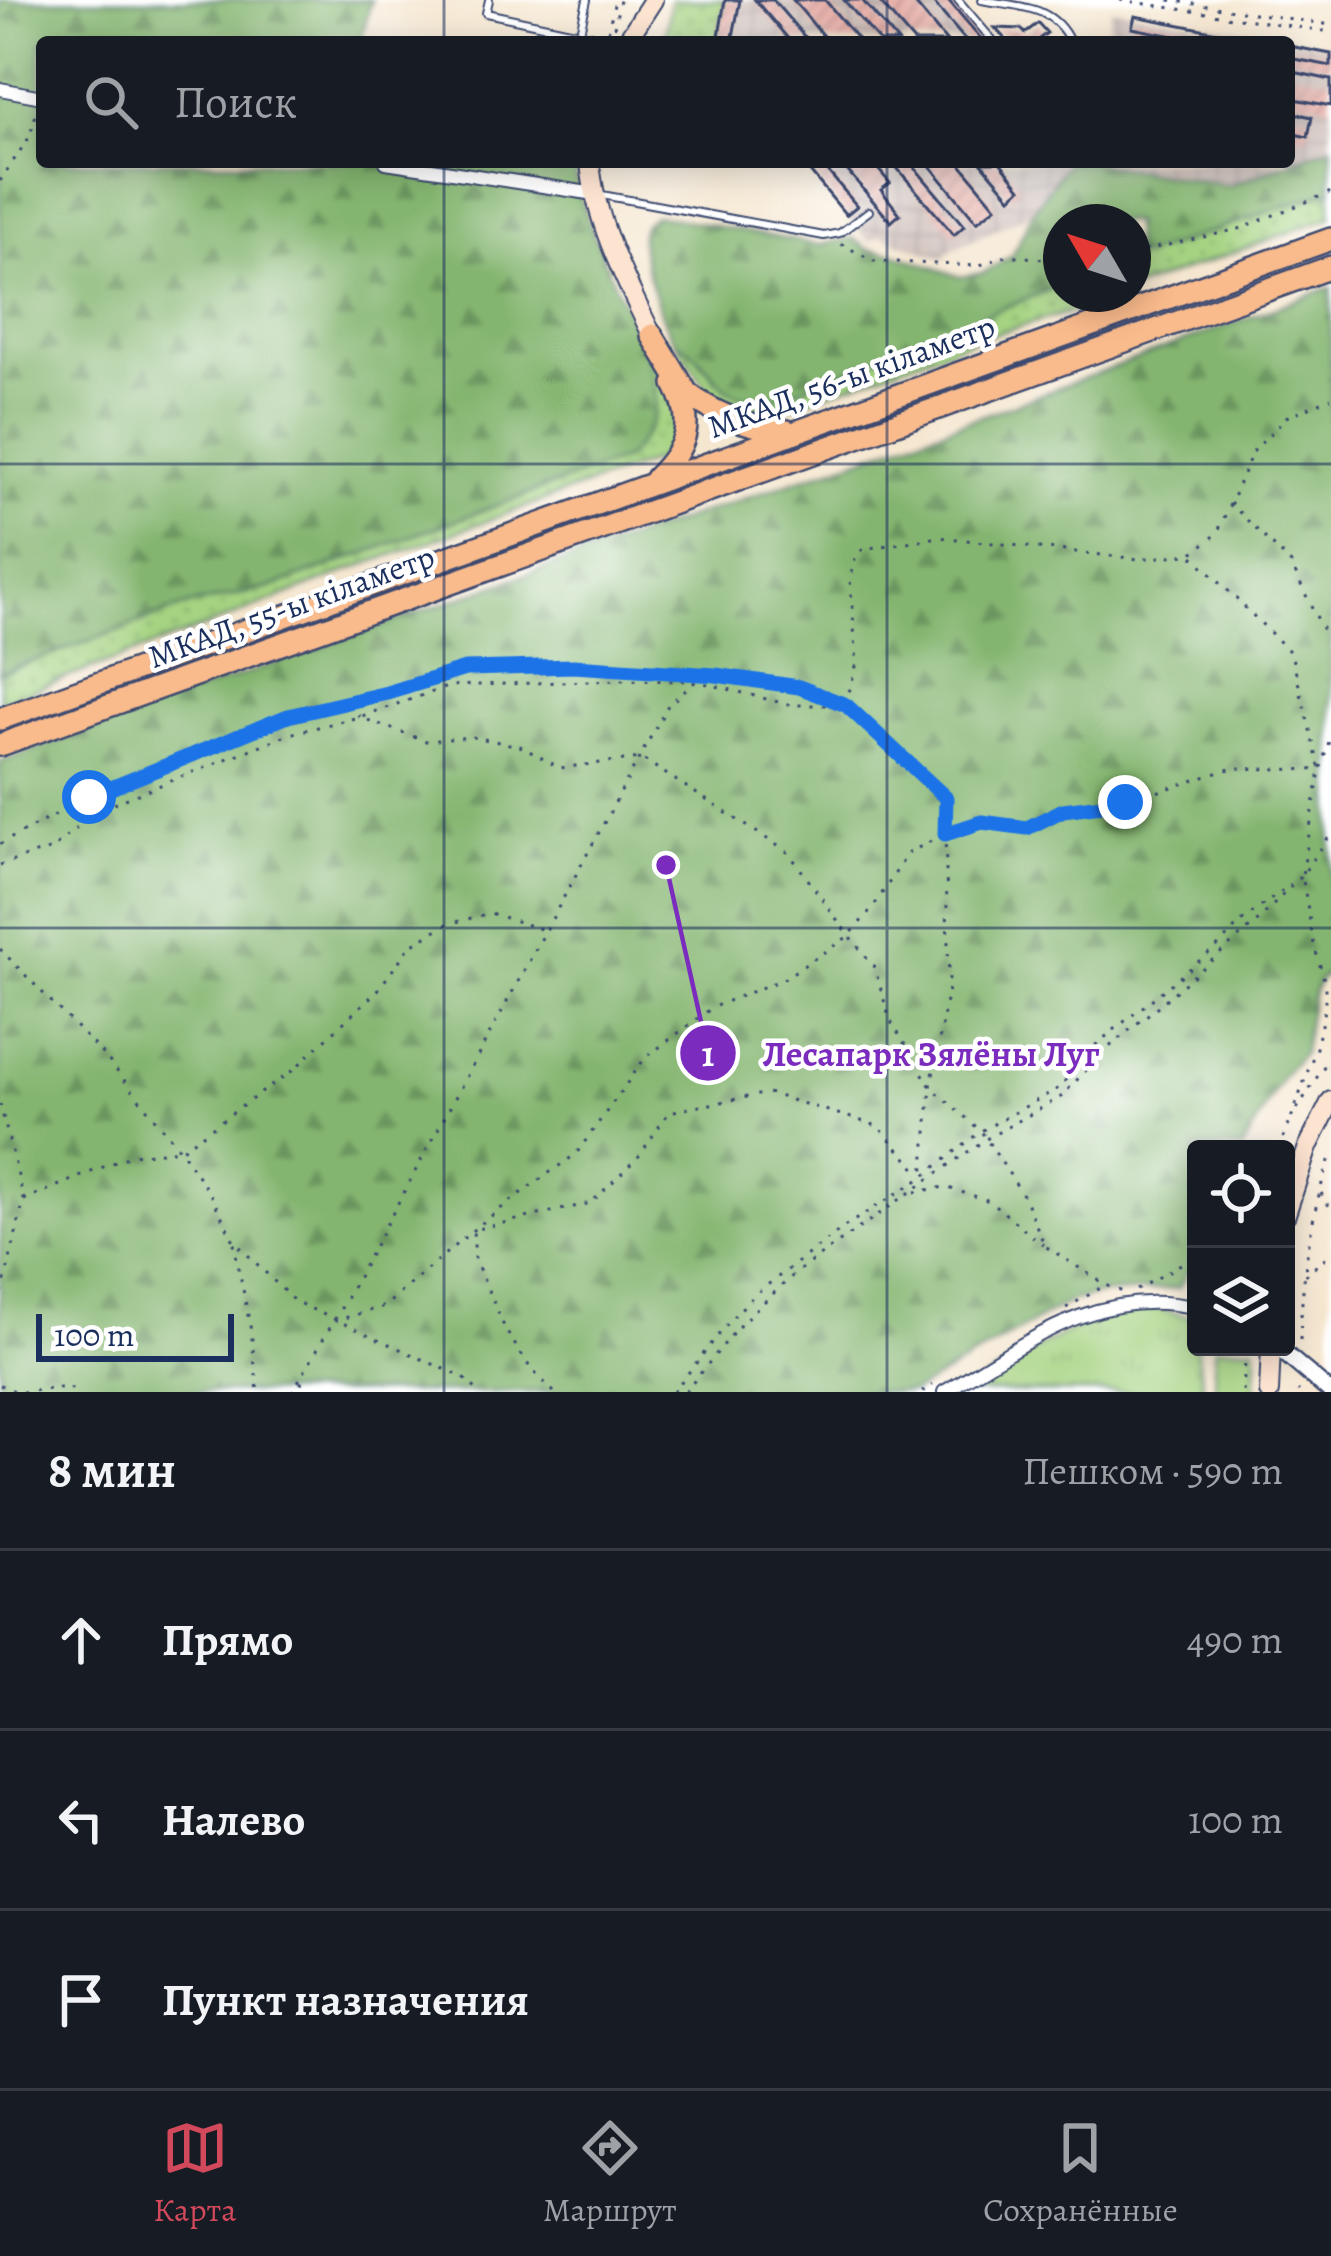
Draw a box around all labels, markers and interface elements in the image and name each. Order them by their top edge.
search box [36,36,1295,168]
icon: search [78,69,144,135]
text: Поиск [174,71,297,133]
north arrow [1043,204,1151,312]
street label: МКАД, 56-ы кіламетр [701,303,1001,449]
street label: МКАД, 55-ы кіламетр [142,533,440,679]
route start [62,770,116,824]
route end [1098,775,1152,829]
callout: Лесапарк Зялёны Луг [678,1017,1124,1089]
text: 1 [702,1029,715,1078]
text: Лесапарк Зялёны Луг [762,1029,1100,1078]
map controls [1187,1140,1295,1356]
button: locate [1187,1140,1295,1248]
button: layers [1187,1248,1295,1356]
scale bar [36,1308,234,1361]
text: 100 m [54,1312,134,1357]
text: 8 мин [48,1435,176,1505]
text: Пешком · 590 m [1022,1444,1283,1497]
icon: ahead [48,1607,114,1673]
text: Прямо [162,1609,293,1671]
text: 490 m [1187,1613,1283,1666]
icon: left [48,1787,114,1853]
text: Налево [162,1789,305,1851]
text: 100 m [1188,1793,1283,1846]
icon: arrive [48,1967,114,2033]
text: Пункт назначения [162,1969,529,2031]
tab: Карта [153,2115,236,2232]
tab: Маршрут [543,2115,677,2232]
tab: Сохранённые [983,2115,1178,2232]

